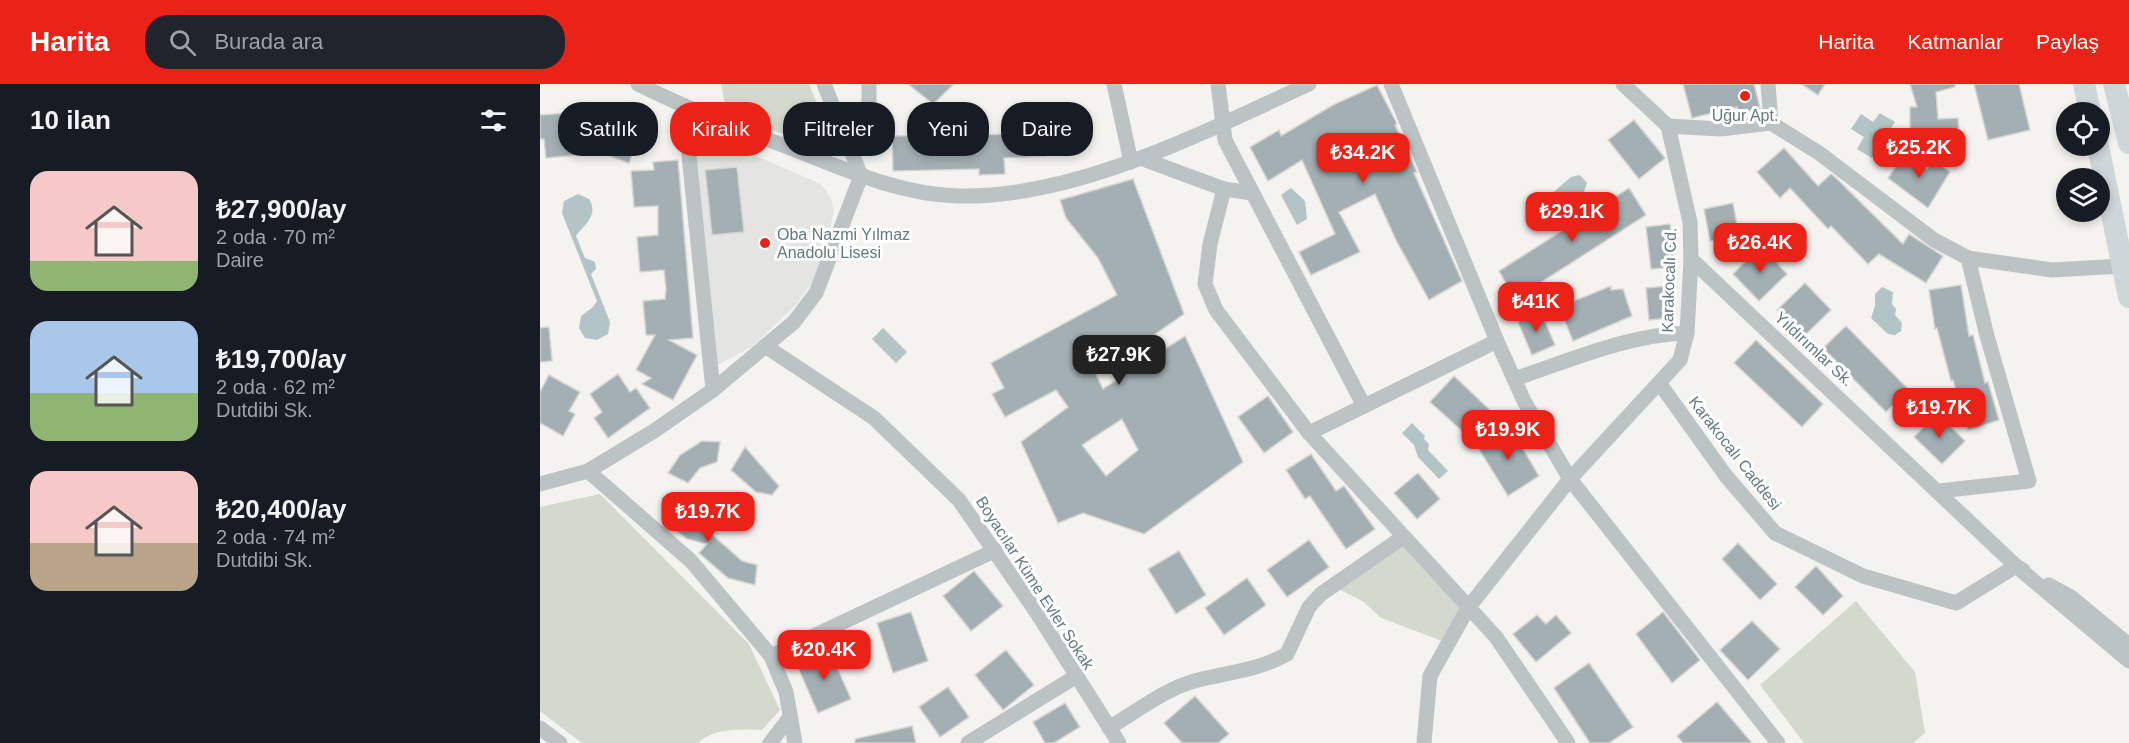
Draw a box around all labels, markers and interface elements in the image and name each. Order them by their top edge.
search box [145,15,565,69]
text: Harita [30,26,109,57]
icon: search [166,26,199,59]
text: Burada ara [214,29,323,54]
text: Harita [1818,30,1874,53]
text: Katmanlar [1907,30,2003,53]
text: Paylaş [2036,30,2099,53]
marker: Uğur Apt. [1738,89,1752,103]
chip: Satılık [558,102,658,156]
chip: Kiralık [670,102,771,156]
chip: Filtreler [783,102,895,156]
chip: Yeni [907,102,989,156]
chip: Daire [1001,102,1093,156]
map controls [2056,102,2110,222]
button: locate [2056,102,2110,156]
icon: filters [477,104,510,137]
text: 10 ilan [30,105,111,135]
place label: Uğur Apt. [1712,107,1778,124]
pin: ₺25.2K [1870,128,1968,179]
pin: ₺34.2K [1314,133,1412,184]
text: ₺25.2K [1887,136,1951,158]
text: ₺34.2K [1331,141,1395,163]
button: layers [2056,168,2110,222]
pin: ₺29.1K [1523,192,1621,243]
text: ₺27,900/ay [216,194,347,224]
icon: home [78,195,150,267]
text: ₺29.1K [1540,200,1604,222]
pin: ₺26.4K [1711,223,1809,274]
text: 2 oda · 70 m² [216,226,335,248]
place label: Oba Nazmi Yılmaz Anadolu Lisesi [777,226,910,261]
street label: Karakocalı Cd. [1659,227,1679,333]
text: ₺26.4K [1728,231,1792,253]
marker: Oba Nazmi Yılmaz Anadolu Lisesi [758,236,772,250]
text: Daire [216,249,264,271]
pin: ₺41K [1500,282,1572,333]
text: ₺41K [1512,290,1560,312]
street label: Yıldırımlar Sk. [1771,309,1857,389]
pin: ₺27.9K [1070,335,1168,386]
text: ₺27.9K [1087,343,1151,365]
text: ₺19,700/ay [216,344,347,374]
icon: home [78,345,150,417]
text: 2 oda · 62 m² [216,376,335,398]
pin: ₺19.7K [1890,388,1988,439]
street label: Karakocalı Caddesi [1686,393,1784,513]
text: ₺19.7K [1907,396,1971,418]
text: Dutdibi Sk. [216,399,313,421]
pin: ₺19.9K [1459,410,1557,461]
text: ₺19.9K [1476,418,1540,440]
pin: ₺19.7K [659,492,757,543]
street label: Boyacılar Küme Evler Sokak [973,493,1098,673]
text: ₺20,400/ay [216,494,347,524]
icon: home [78,495,150,567]
text: ₺19.7K [676,500,740,522]
text: 2 oda · 74 m² [216,526,335,548]
text: Dutdibi Sk. [216,549,313,571]
pin: ₺20.4K [775,630,873,681]
text: ₺20.4K [792,638,856,660]

